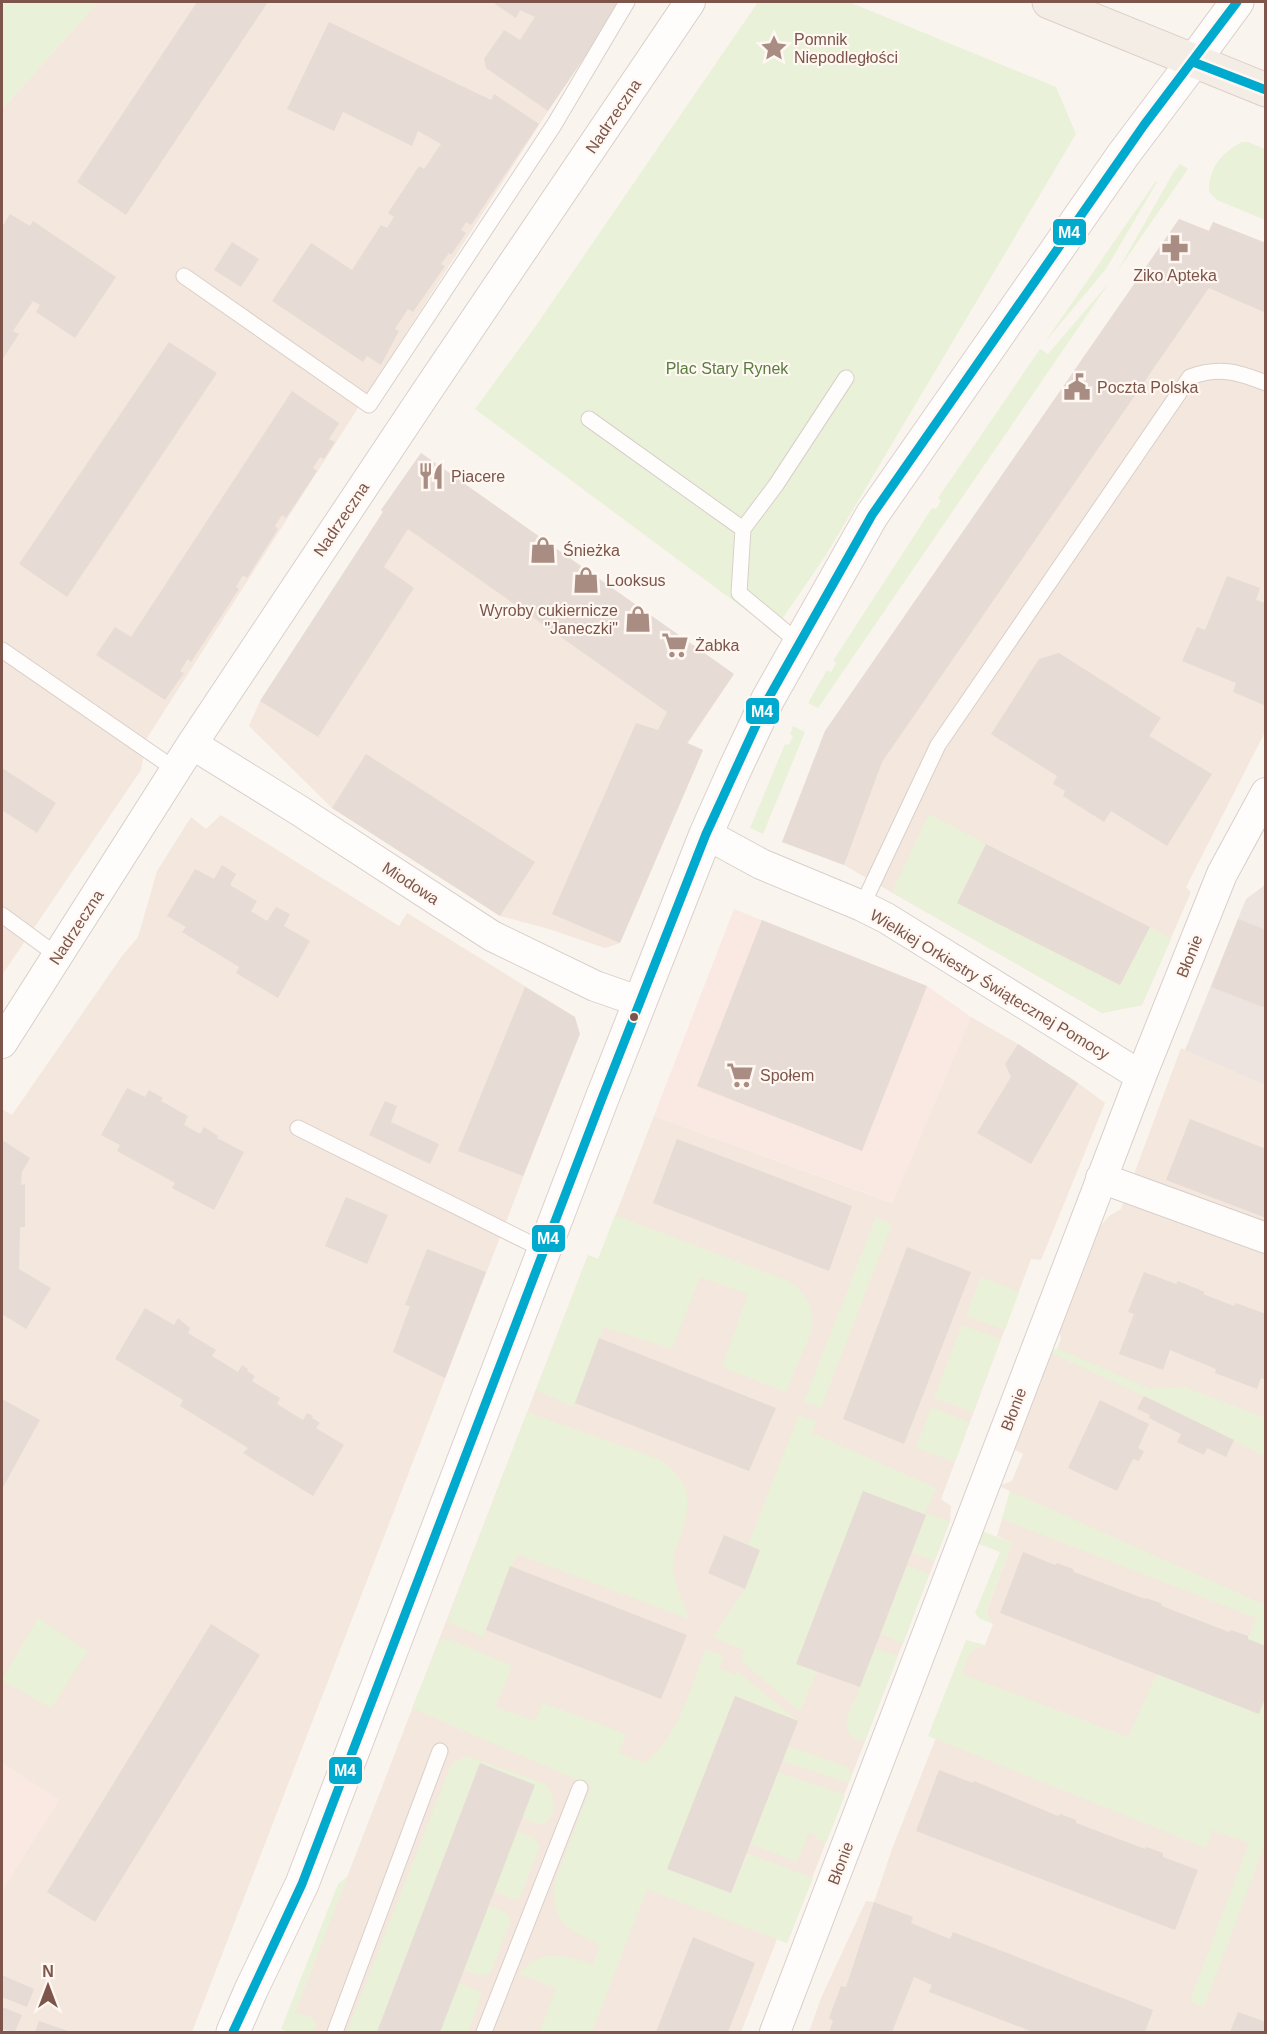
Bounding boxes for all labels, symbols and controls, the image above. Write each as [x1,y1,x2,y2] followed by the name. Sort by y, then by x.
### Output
[794,31,898,66] place label: Pomnik Niepodległości
[759,33,789,63] place icon: Pomnik Niepodległości
[582,76,644,156] street label: Nadrzeczna
[1052,218,1087,246] line badge: M4
[1058,224,1080,241] text: M4
[1160,233,1190,263] pharmacy icon: Ziko Apteka
[1133,267,1217,284] place label: Ziko Apteka
[666,360,789,377] park label: Plac Stary Rynek
[1062,372,1092,402] public building icon: Poczta Polska
[1097,379,1198,396] place label: Poczta Polska
[416,461,446,491] restaurant icon: Piacere
[451,468,505,485] place label: Piacere
[310,479,372,559] street label: Nadrzeczna
[528,535,558,565] shop icon: Śnieżka
[563,541,620,559] place label: Śnieżka
[571,565,601,595] shop icon: Looksus
[606,572,666,589] place label: Looksus
[479,602,618,637] place label: Wyroby cukiernicze "Janeczki"
[623,604,653,634] shop icon: Wyroby cukiernicze "Janeczki"
[660,630,690,660] supermarket icon: Żabka
[695,636,740,654] place label: Żabka
[745,697,780,725] line badge: M4
[751,703,773,720] text: M4
[379,859,442,908] street label: Miodowa
[46,887,107,968] street label: Nadrzeczna
[867,905,1113,1063] street label: Wielkiej Orkiestry Świątecznej Pomocy
[1173,932,1206,980] street label: Błonie
[628,1011,640,1023] unlabelled marker
[725,1060,755,1090] supermarket icon: Społem
[760,1067,814,1084] place label: Społem
[531,1224,566,1253] line badge: M4
[537,1230,559,1247] text: M4
[998,1385,1029,1433] street label: Błonie
[328,1756,363,1785] line badge: M4
[334,1762,356,1779] text: M4
[825,1839,856,1887] street label: Błonie
[18,1956,78,2016] north arrow
[42,1963,54,1980] text: N

